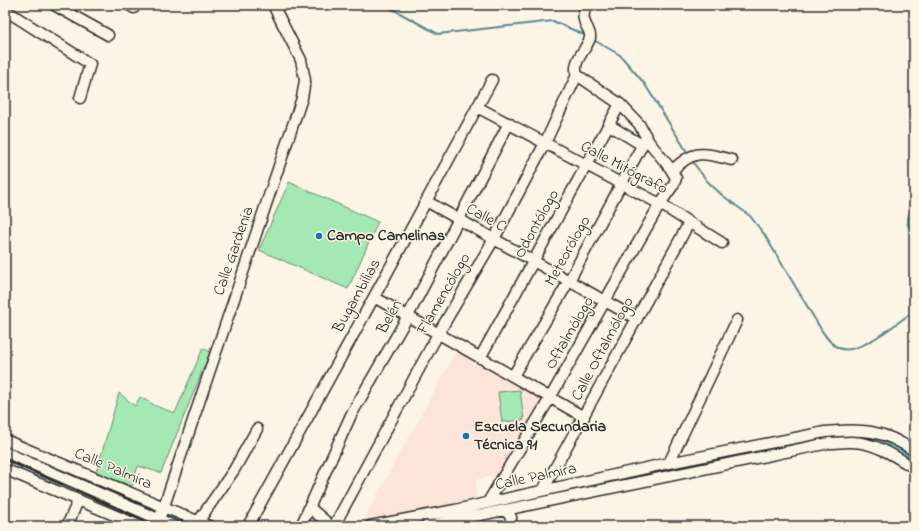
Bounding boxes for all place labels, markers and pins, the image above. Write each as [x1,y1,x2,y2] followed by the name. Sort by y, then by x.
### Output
[327,224,445,248] place label: Campo Camelinas
[314,231,324,241] marker: Campo Camelinas
[474,415,607,457] place label: Escuela Secundaria Técnica 91
[461,431,471,441] marker: Escuela Secundaria Técnica 91

